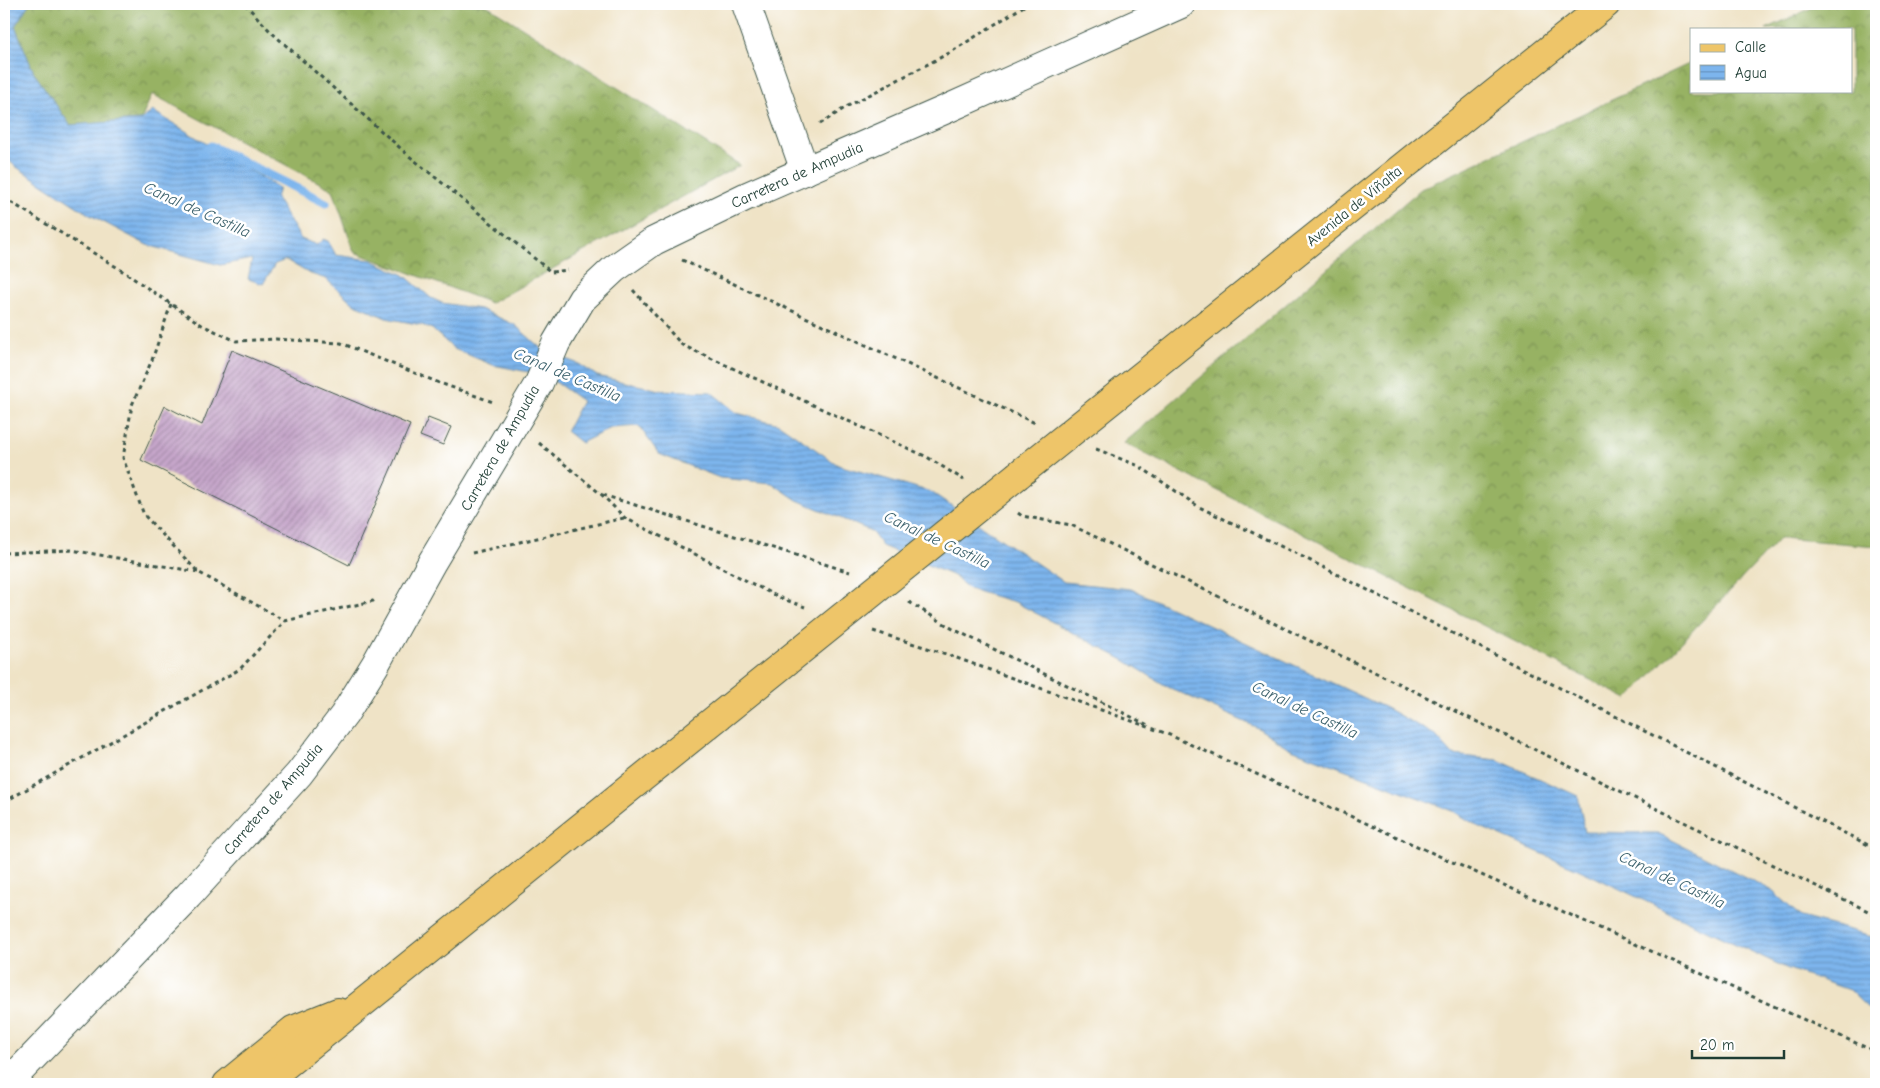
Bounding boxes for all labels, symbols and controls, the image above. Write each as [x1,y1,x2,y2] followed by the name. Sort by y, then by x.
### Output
[1690,28,1852,92] legend
[1735,38,1767,56] text: Calle
[1735,64,1767,82] text: Agua
[728,138,866,212] street label: Carretera de Ampudia
[1303,162,1405,250] street label: Avenida de Viñalta
[141,179,253,241] water label: Canal de Castilla
[511,344,623,406] water label: Canal de Castilla
[457,382,543,514] street label: Carretera de Ampudia
[881,508,993,572] water label: Canal de Castilla
[1249,678,1361,742] water label: Canal de Castilla
[220,739,326,859] street label: Carretera de Ampudia
[1616,848,1728,912] water label: Canal de Castilla
[1692,1028,1785,1060] scale bar
[1700,1036,1734,1054] text: 20 m

